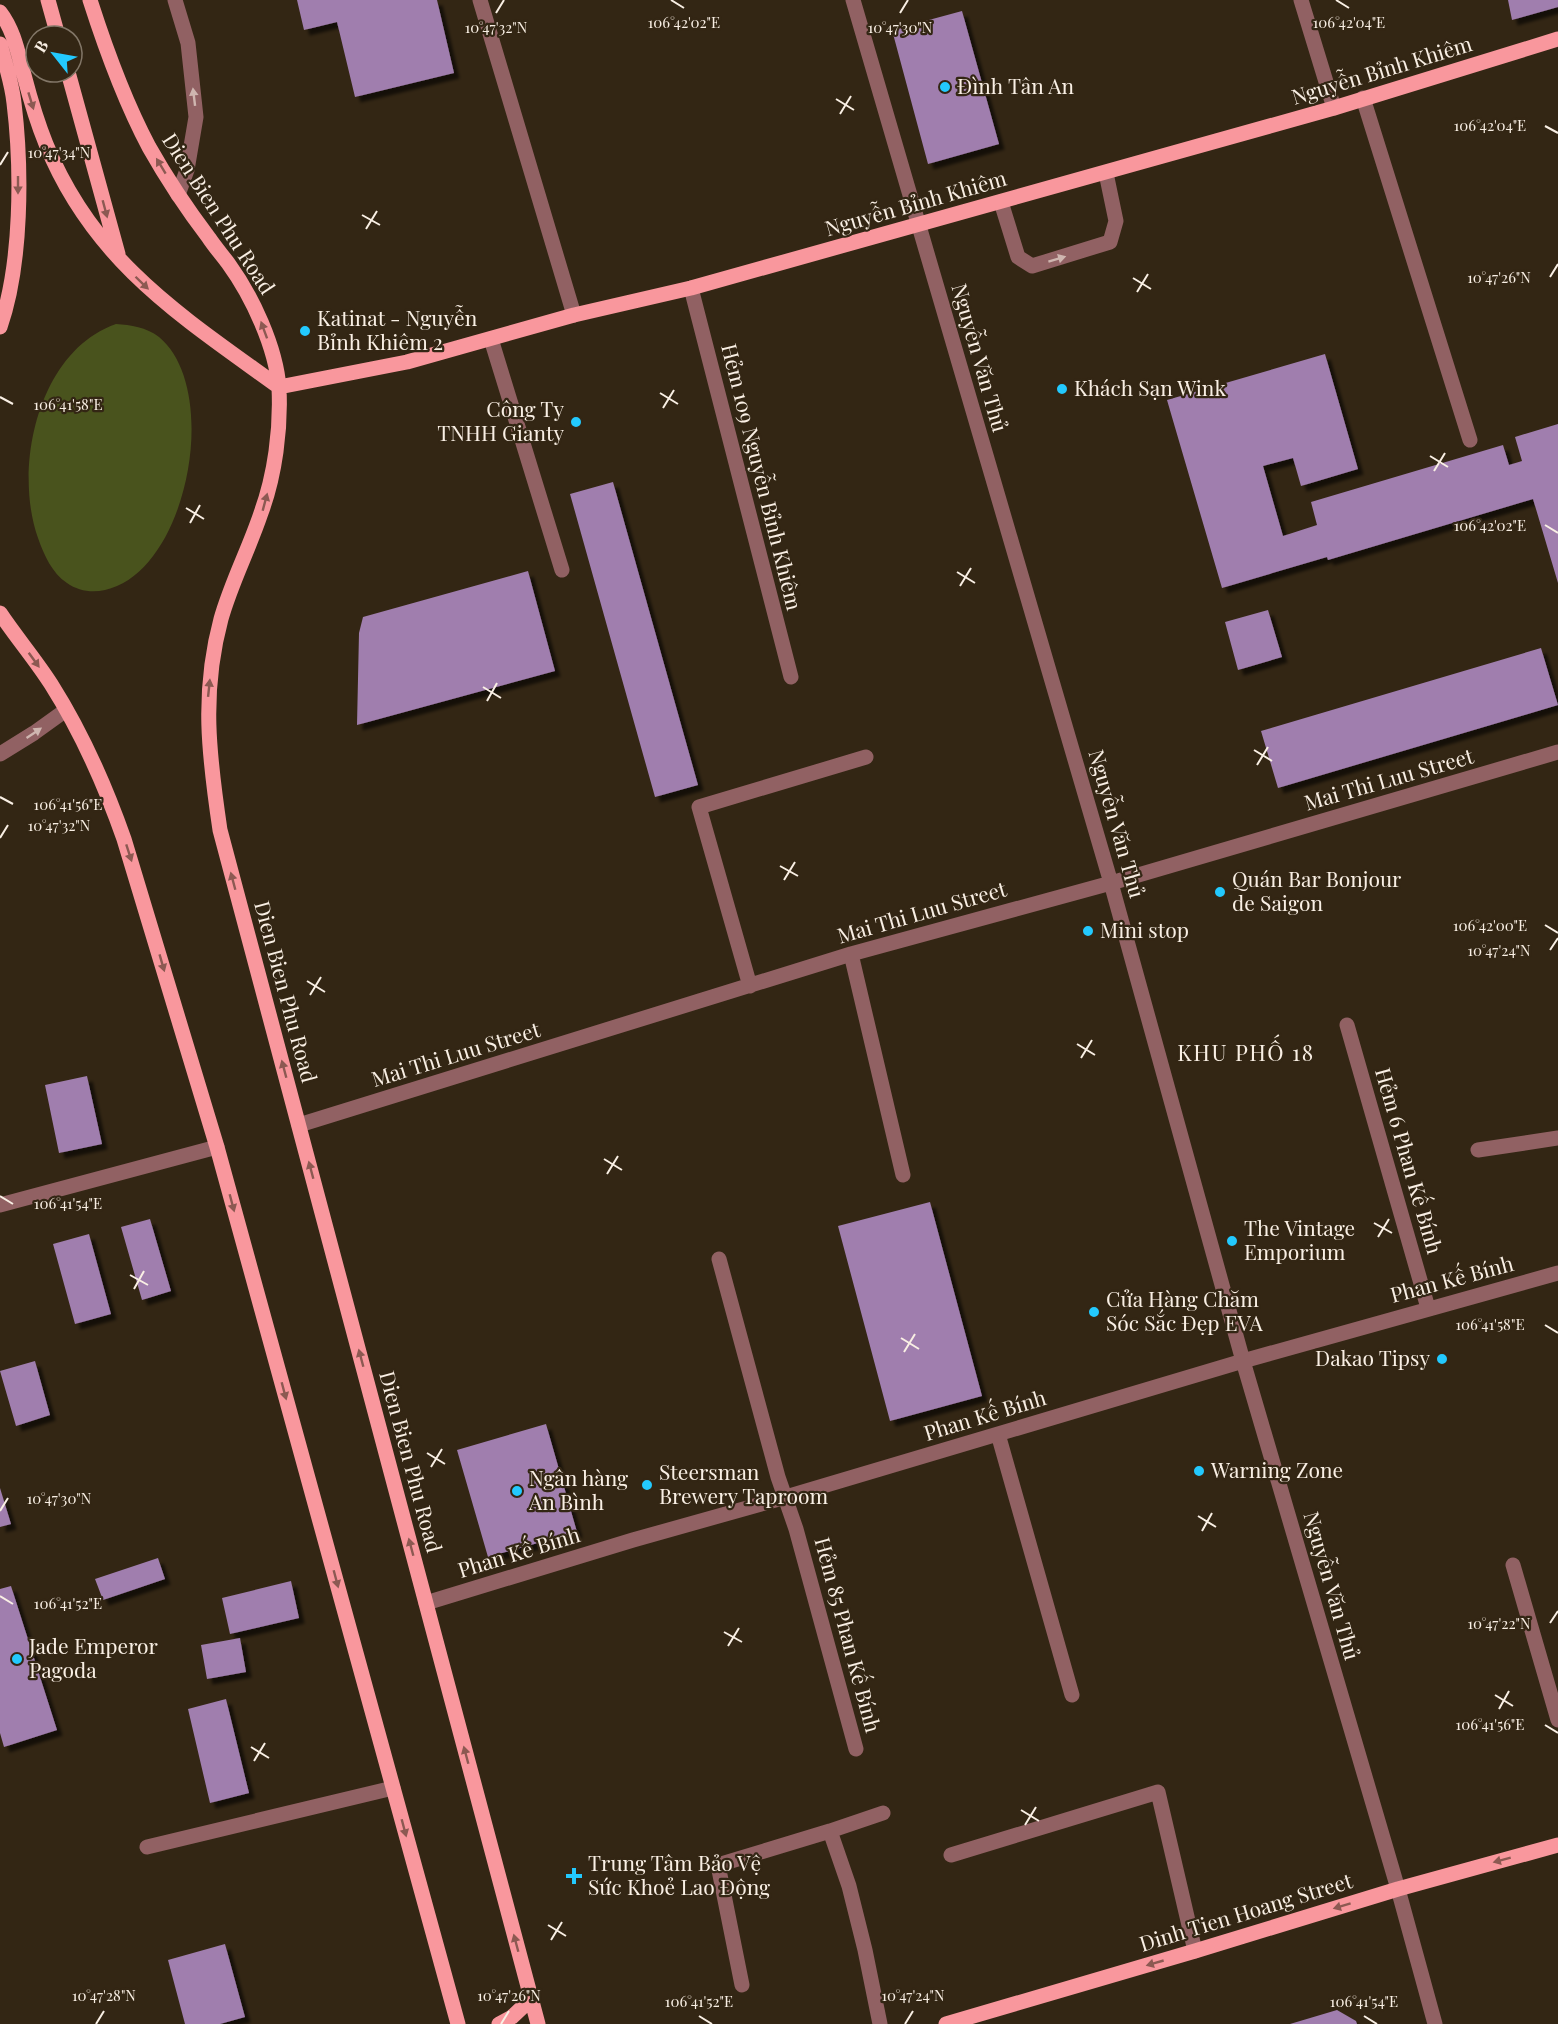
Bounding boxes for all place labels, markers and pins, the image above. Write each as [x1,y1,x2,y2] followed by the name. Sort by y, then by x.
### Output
[957,71,1074,99] place label: Đình Tân An
[938,80,952,94] marker: Đình Tân An
[317,303,478,355] place label: Katinat - Nguyễn Bỉnh Khiêm 2
[298,324,312,338] marker: Katinat - Nguyễn Bỉnh Khiêm 2
[1074,373,1226,401] place label: Khách Sạn Wink
[1055,382,1069,396] marker: Khách Sạn Wink
[437,394,564,446] place label: Công Ty TNHH Gianty
[569,415,583,429] marker: Công Ty TNHH Gianty
[1232,864,1402,916] place label: Quán Bar Bonjour de Saigon
[1213,885,1227,899] marker: Quán Bar Bonjour de Saigon
[1100,915,1189,943] place label: Mini stop
[1081,924,1095,938] marker: Mini stop
[1244,1213,1355,1265] place label: The Vintage Emporium
[1225,1234,1239,1248] marker: The Vintage Emporium
[1106,1284,1263,1336] place label: Cửa Hàng Chăm Sóc Sắc Đẹp EVA
[1087,1305,1101,1319] marker: Cửa Hàng Chăm Sóc Sắc Đẹp EVA
[1315,1343,1430,1371] place label: Dakao Tipsy
[1435,1352,1449,1366] marker: Dakao Tipsy
[1210,1455,1343,1483] place label: Warning Zone
[659,1457,829,1509] place label: Steersman Brewery Taproom
[528,1463,628,1515] place label: Ngân hàng An Bình
[1192,1464,1206,1478] marker: Warning Zone
[640,1478,654,1492] marker: Steersman Brewery Taproom
[510,1484,524,1498] marker: Ngân hàng An Bình
[28,1631,159,1683] place label: Jade Emperor Pagoda
[10,1652,24,1666] marker: Jade Emperor Pagoda
[588,1848,770,1900] place label: Trung Tâm Bảo Vệ Sức Khoẻ Lao Động
[565,1867,583,1885] marker: Trung Tâm Bảo Vệ Sức Khoẻ Lao Động

